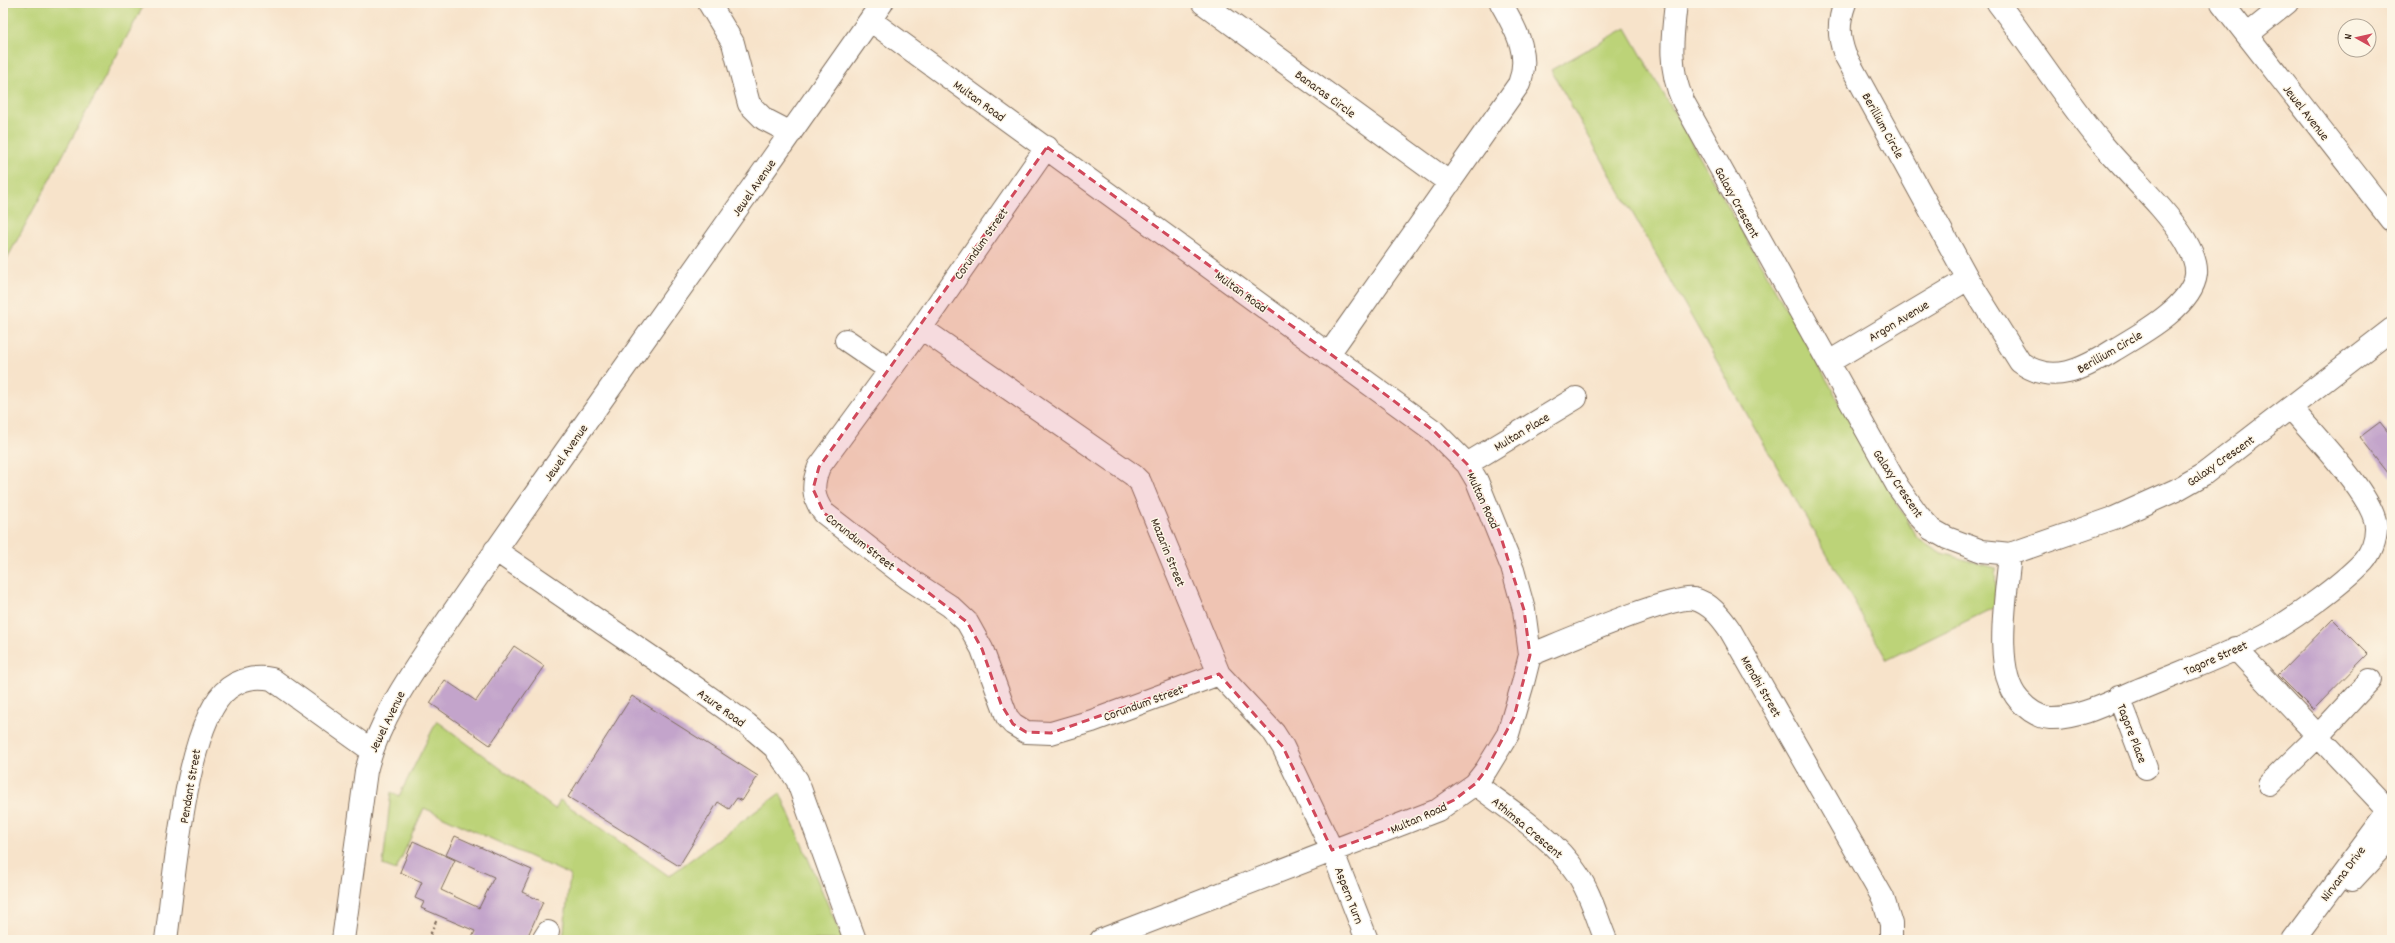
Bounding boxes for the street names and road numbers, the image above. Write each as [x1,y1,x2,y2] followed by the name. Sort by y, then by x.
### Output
[1290,66,1359,124] street label: Banaras Circle
[948,77,1009,127] street label: Multan Road
[2277,82,2333,146] street label: Jewel Avenue
[1856,90,1908,163] street label: Berillium Circle
[728,156,782,221] street label: Jewel Avenue
[1708,164,1763,243] street label: Galaxy Crescent
[950,204,1014,284] street label: Corundum Street
[1210,268,1271,318] street label: Multan Road
[1865,296,1934,348] street label: Argon Avenue
[2074,327,2147,380] street label: Berillium Circle
[1491,409,1554,457] street label: Multan Place
[540,421,594,486] street label: Jewel Avenue
[2184,431,2259,493] street label: Galaxy Crescent
[1867,446,1927,523] street label: Galaxy Crescent
[1460,470,1503,532] street label: Multan Road
[821,510,898,576] street label: Corundum Street
[1144,516,1189,590] street label: Mazarin Street
[2181,637,2251,682] street label: Tagore Street
[1735,653,1785,722] street label: Mendhi Street
[1101,681,1187,728] street label: Corundum Street
[693,685,749,733] street label: Azure Road
[365,688,411,756] street label: Jewel Avenue
[2111,701,2151,767] street label: Tagore Place
[176,748,207,825] street label: Pendant Street
[1487,793,1566,865] street label: Athimsa Crescent
[1388,798,1451,840] street label: Multan Road
[2317,843,2371,906] street label: Nirvana Drive
[1328,865,1367,927] street label: Aspern Turn

